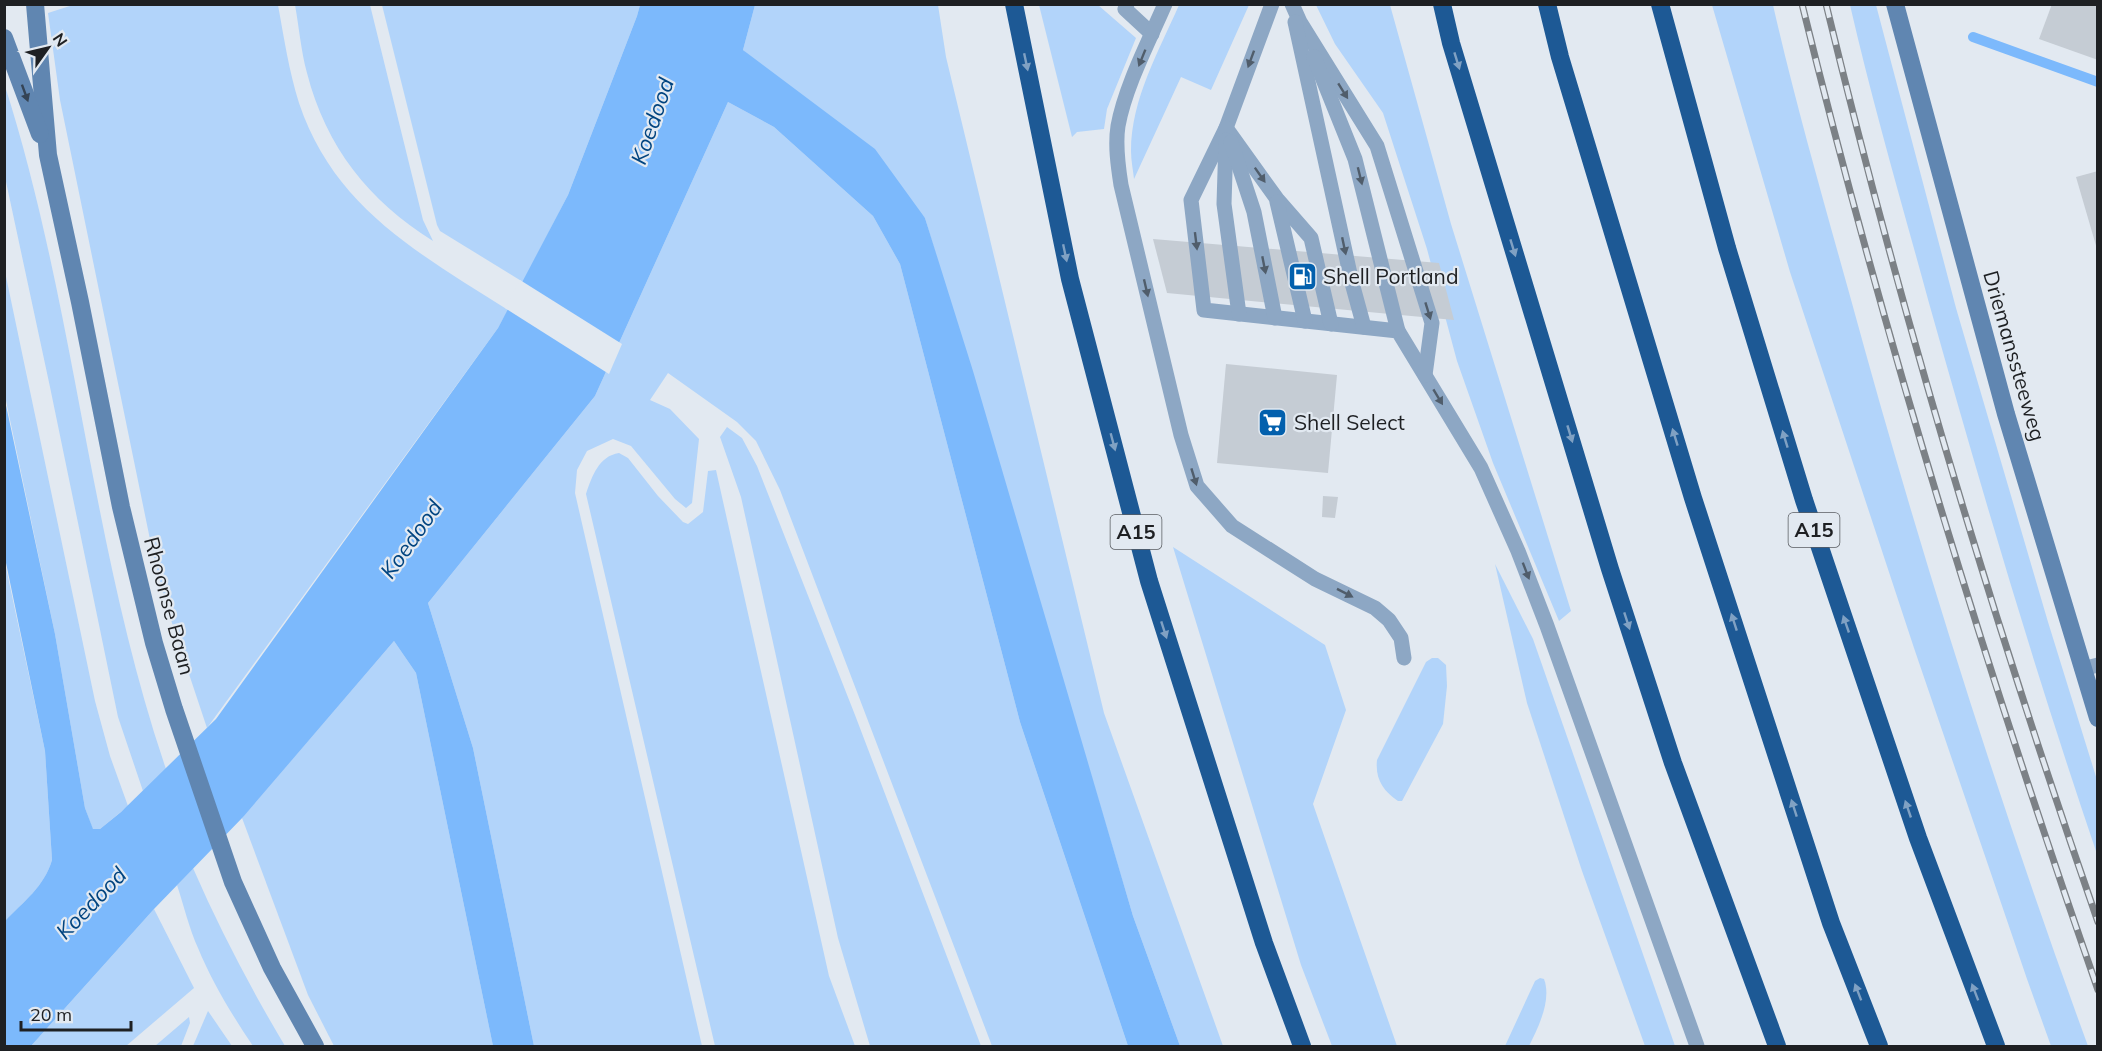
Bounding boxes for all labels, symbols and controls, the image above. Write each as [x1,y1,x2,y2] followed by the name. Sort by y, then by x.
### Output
[18,18,78,78] north arrow
[49,29,72,50] text: N
[1137,50,1147,68] one-way arrow
[1246,50,1256,68] one-way arrow
[1453,52,1462,70] one-way arrow
[1022,53,1031,72] one-way arrow
[624,73,680,168] water label: Koedood
[1338,83,1349,99] one-way arrow
[20,84,30,102] one-way arrow
[1254,167,1266,183] one-way arrow
[1355,167,1365,185] one-way arrow
[1191,232,1200,251] one-way arrow
[1339,237,1349,256] one-way arrow
[1509,239,1518,257] one-way arrow
[1061,244,1070,263] one-way arrow
[1260,255,1269,274] one-way arrow
[1286,261,1318,293] fuel station icon: Shell Portland
[1323,263,1459,289] place label: Shell Portland
[1978,268,2052,444] street label: Driemanssteeweg
[1141,278,1151,297] one-way arrow
[1424,302,1433,320] one-way arrow
[1433,389,1444,405] one-way arrow
[1257,407,1289,439] supermarket icon: Shell Select
[1294,409,1405,435] place label: Shell Select
[1566,425,1575,443] one-way arrow
[1670,428,1679,446] one-way arrow
[1780,430,1789,448] one-way arrow
[1108,433,1118,451] one-way arrow
[1190,468,1199,486] one-way arrow
[374,494,449,584] water label: Koedood
[1788,513,1840,547] road number: A15
[1110,515,1162,549] road number: A15
[139,534,201,678] street label: Rhoonse Baan
[1522,562,1531,580] one-way arrow
[1337,588,1354,598] one-way arrow
[1623,612,1632,630] one-way arrow
[1728,613,1738,631] one-way arrow
[1840,615,1850,633] one-way arrow
[1160,621,1170,639] one-way arrow
[1788,799,1798,817] one-way arrow
[1902,800,1912,818] one-way arrow
[50,860,133,945] water label: Koedood
[1853,983,1862,1001] one-way arrow
[1970,983,1979,1001] one-way arrow
[21,994,130,1032] scale bar
[30,1003,72,1026] text: 20 m

